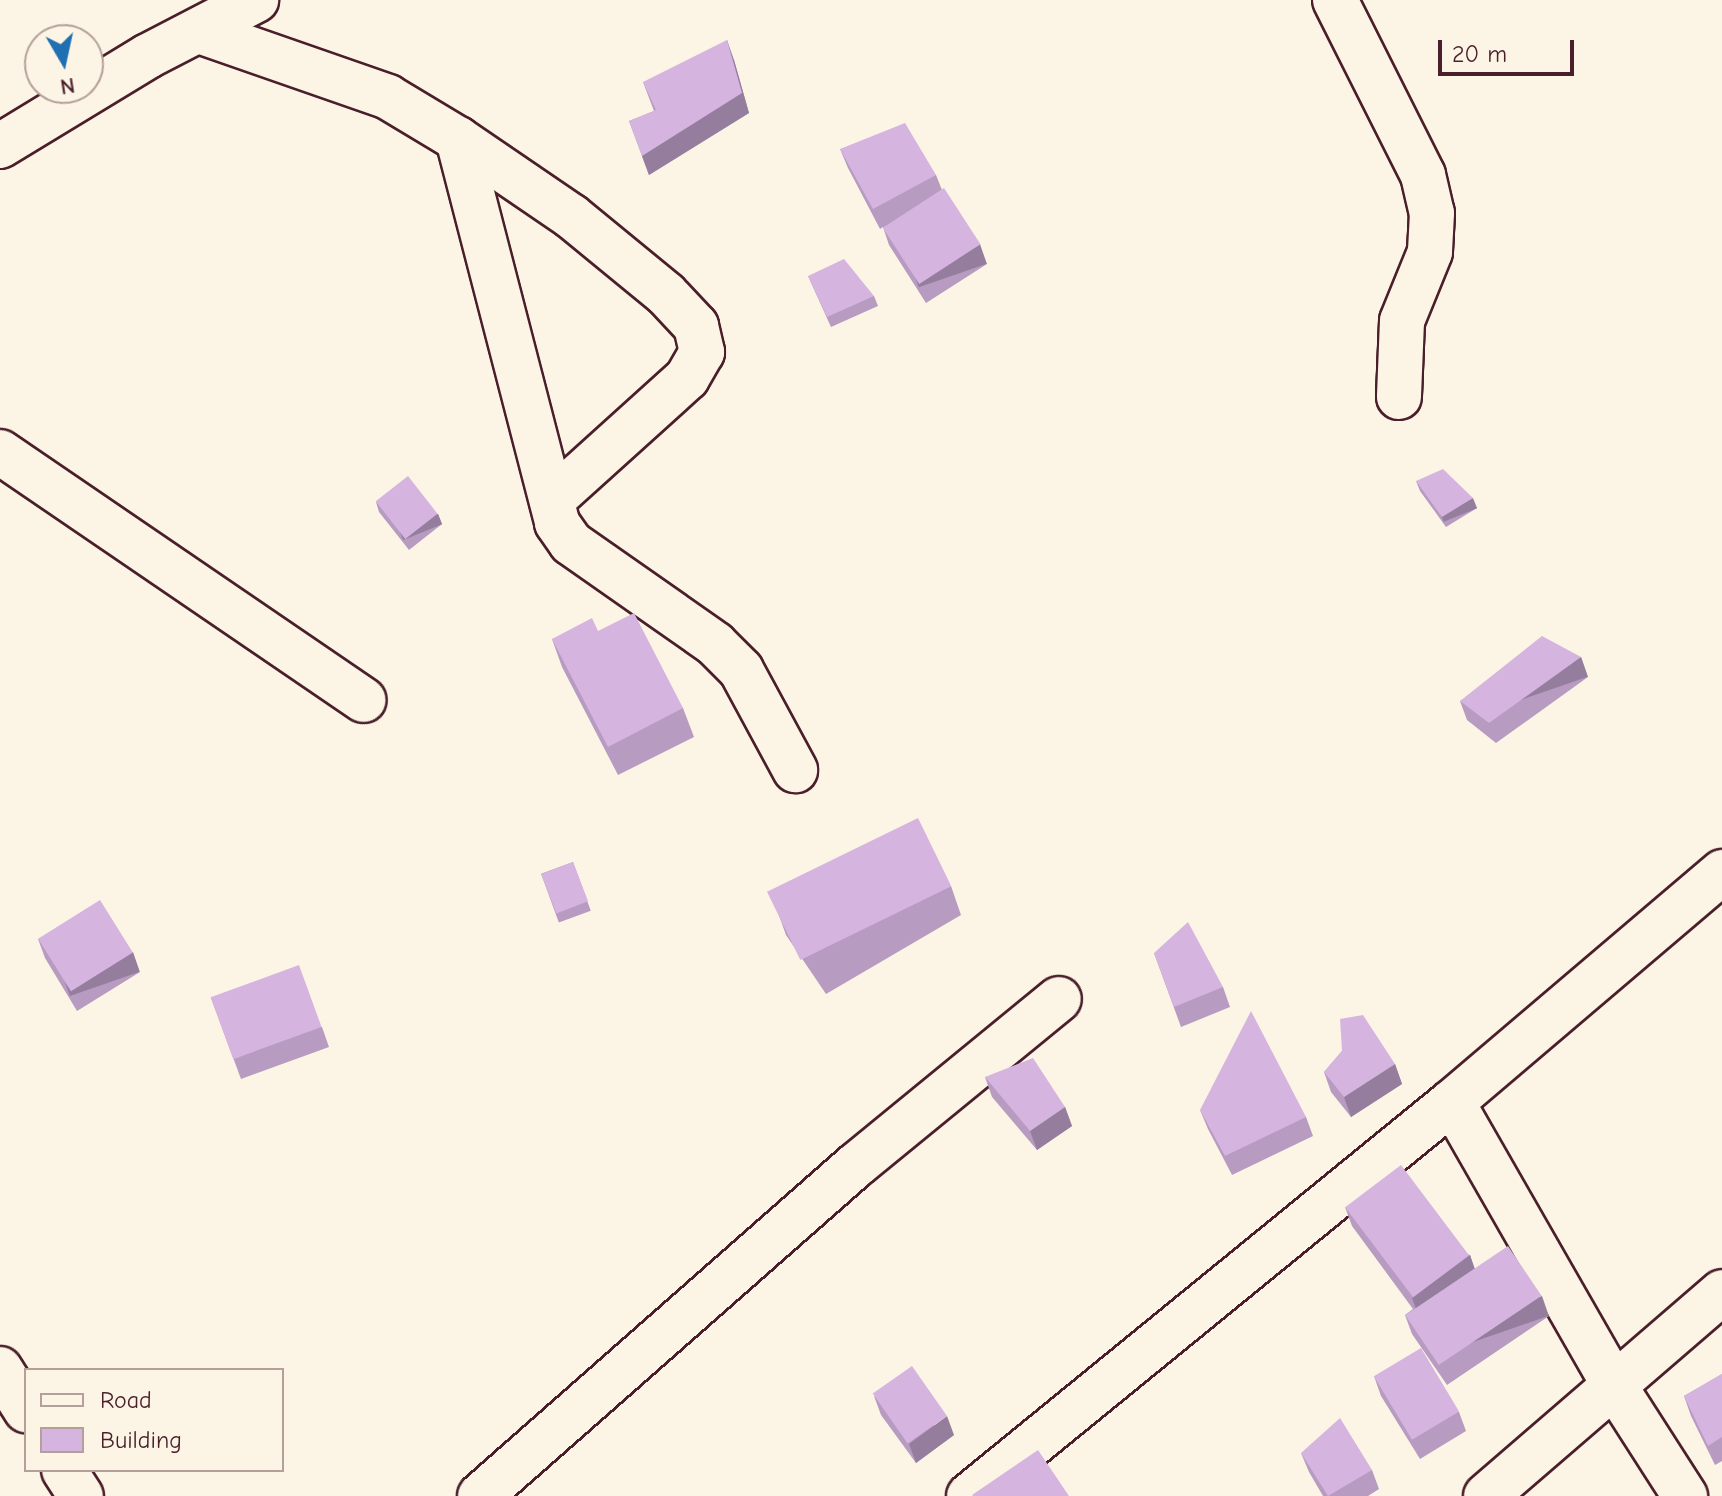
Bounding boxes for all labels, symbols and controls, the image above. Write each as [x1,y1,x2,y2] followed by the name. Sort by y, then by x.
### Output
[24,24,104,104] north arrow
[1442,24,1578,74] scale bar
[1452,40,1507,68] text: 20 m
[58,72,77,100] text: N
[24,1368,284,1472] legend
[100,1386,152,1414] text: Road
[100,1426,182,1454] text: Building

